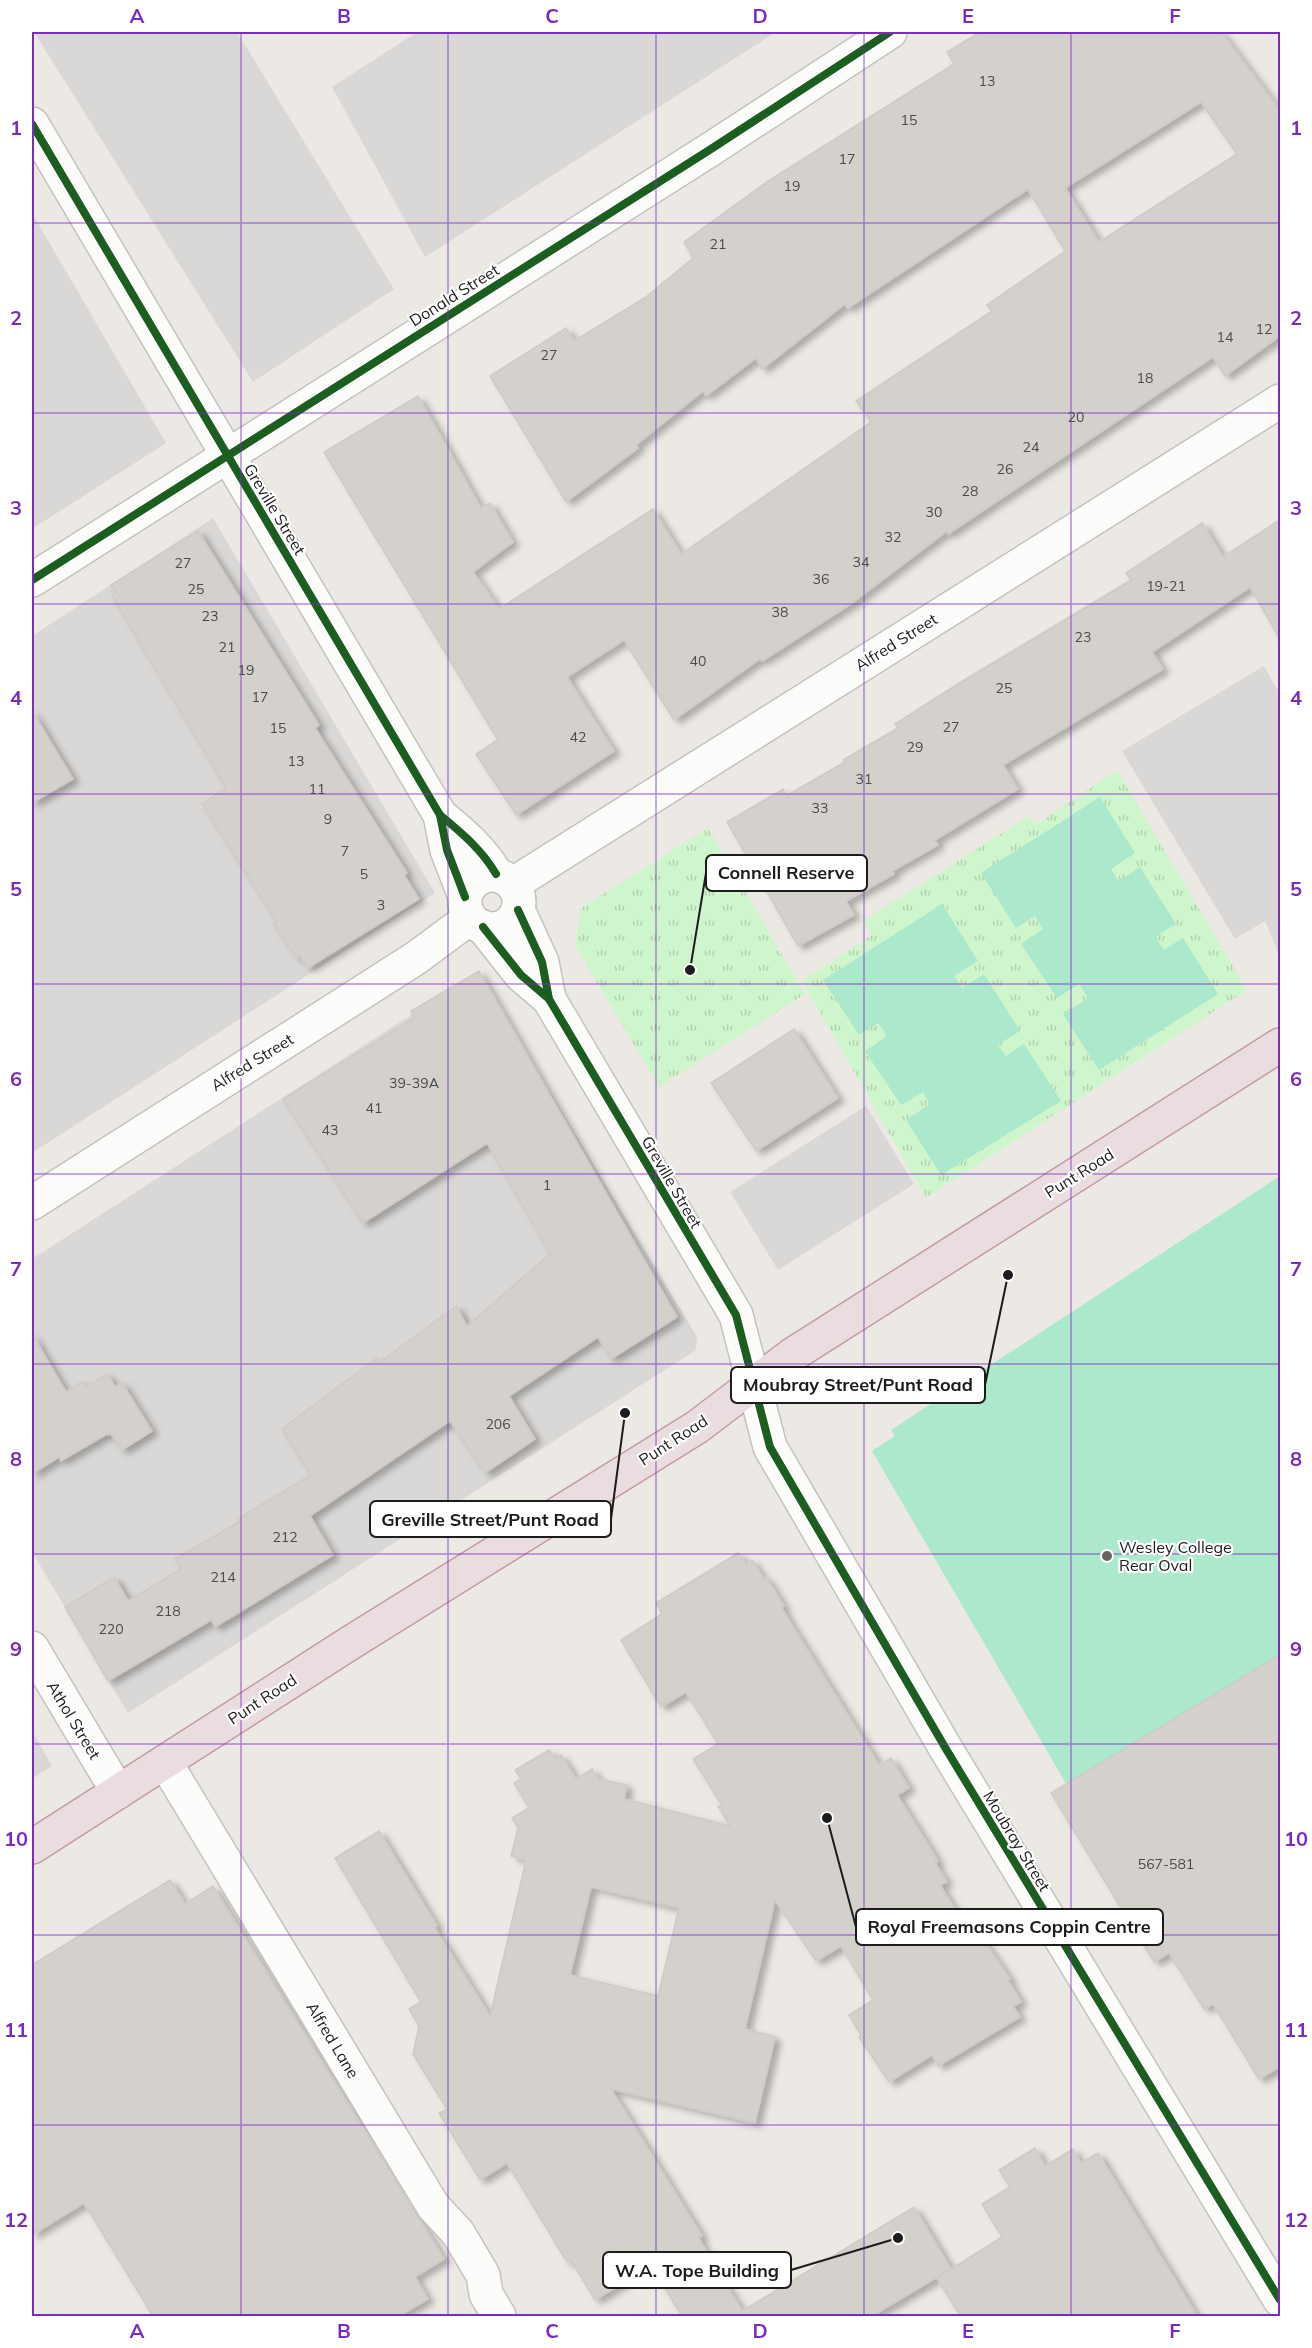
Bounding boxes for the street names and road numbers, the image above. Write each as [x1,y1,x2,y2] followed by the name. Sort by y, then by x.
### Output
[405,259,503,330] street label: Donald Street
[240,460,310,559] street label: Greville Street
[851,609,941,675] street label: Alfred Street
[207,1029,297,1095] street label: Alfred Street
[638,1132,707,1232] street label: Greville Street
[1041,1144,1117,1202] street label: Punt Road
[635,1410,711,1470] street label: Punt Road
[224,1669,300,1729] street label: Punt Road
[43,1677,105,1763] street label: Athol Street
[979,1787,1055,1895] street label: Moubray Street
[302,1998,364,2082] street label: Alfred Lane

